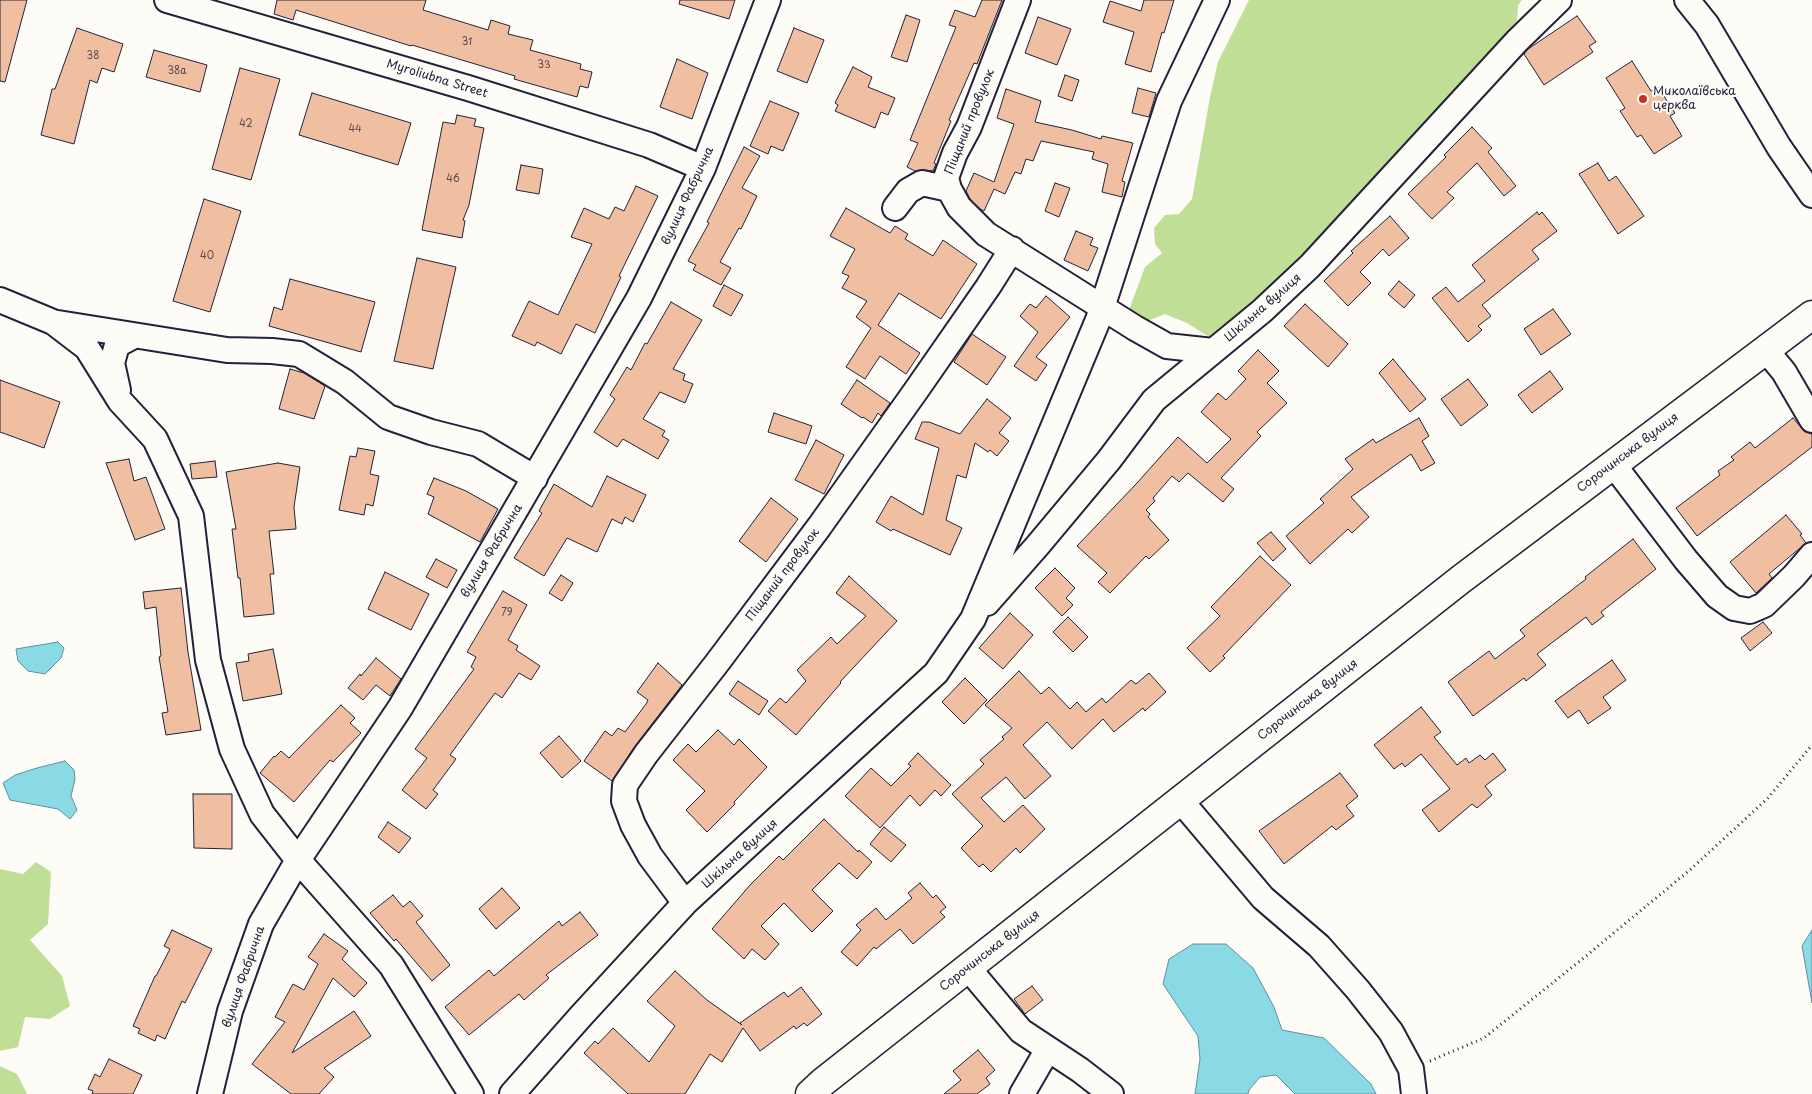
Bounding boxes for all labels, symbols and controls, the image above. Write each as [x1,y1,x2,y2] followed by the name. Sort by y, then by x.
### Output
[462,36,472,48] house number: 31
[87,50,99,62] house number: 38
[385,57,489,101] street label: Myroliubna Street
[537,59,551,71] house number: 33
[167,65,187,77] house number: 38а
[942,67,998,177] street label: Піщаний провулок
[1653,85,1736,113] place label: Миколаївська церква
[1637,93,1649,105] marker: Миколаївська церква
[239,118,253,130] house number: 42
[348,123,362,135] house number: 44
[659,145,717,247] street label: вулиця Фабрична
[446,173,460,185] house number: 46
[200,250,214,262] house number: 40
[1222,271,1304,345] street label: Шкільна вулиця
[1575,410,1681,496] street label: Сорочинська вулиця
[458,502,526,600] street label: вулиця Фабрична
[743,526,823,624] street label: Піщаний провулок
[501,607,513,619] house number: 79
[1255,656,1361,744] street label: Сорочинська вулиця
[699,816,781,892] street label: Шкільна вулиця
[937,907,1043,995] street label: Сорочинська вулиця
[220,924,268,1030] street label: вулиця Фабрична

